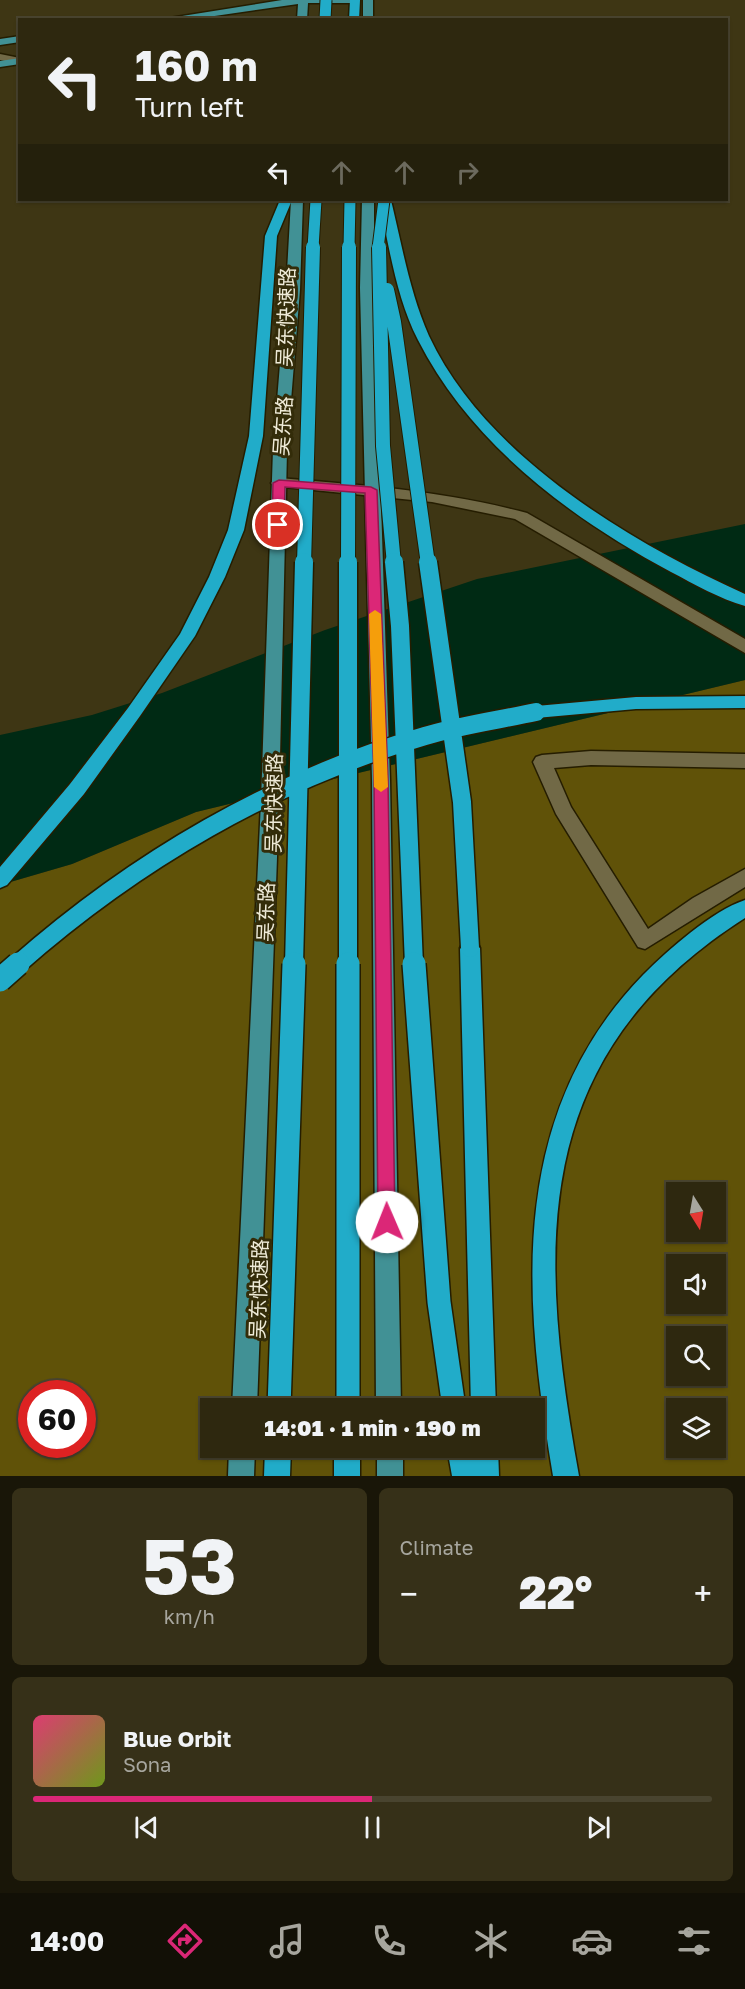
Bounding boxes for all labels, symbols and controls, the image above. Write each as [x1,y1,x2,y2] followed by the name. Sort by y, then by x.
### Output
[135,40,258,90] text: 160 m
[36,42,114,120] icon: left
[135,91,244,123] text: Turn left
[262,156,295,189] icon: left
[325,156,358,189] icon: ahead
[388,156,421,189] icon: ahead
[451,156,484,189] icon: right
[271,267,299,367] street label: 吴东快速路
[268,395,296,457] street label: 吴东路
[252,499,303,550] pin
[261,508,294,541] icon: arrive
[260,753,286,853] street label: 吴东快速路
[252,882,278,942] street label: 吴东路
[666,1182,726,1242] north arrow
[666,1182,726,1458] map controls
[355,1190,419,1254] position arrow
[244,1239,272,1339] street label: 吴东快速路
[666,1254,726,1314] button: sound
[666,1326,726,1386] button: search
[18,1380,96,1458] speed limit sign: 60
[666,1398,726,1458] button: layers
[264,1414,481,1441] text: 14:01 · 1 min · 190 m
[142,1518,237,1611] text: 53
[400,1535,473,1559] text: Climate
[519,1565,592,1619] text: 22°
[400,1574,418,1613] text: −
[694,1574,712,1613] text: +
[164,1604,215,1628] text: km/h
[123,1725,231,1752] text: Blue Orbit
[123,1752,171,1776] text: Sona
[130,1811,163,1844] icon: previous
[356,1811,389,1844] icon: pause
[582,1811,615,1844] icon: next
[164,1920,206,1962] icon: directions
[266,1920,308,1962] icon: music
[368,1920,410,1962] icon: phone
[470,1920,512,1962] icon: climate
[571,1920,613,1962] icon: car
[673,1920,715,1962] icon: filters
[30,1925,104,1957] text: 14:00

